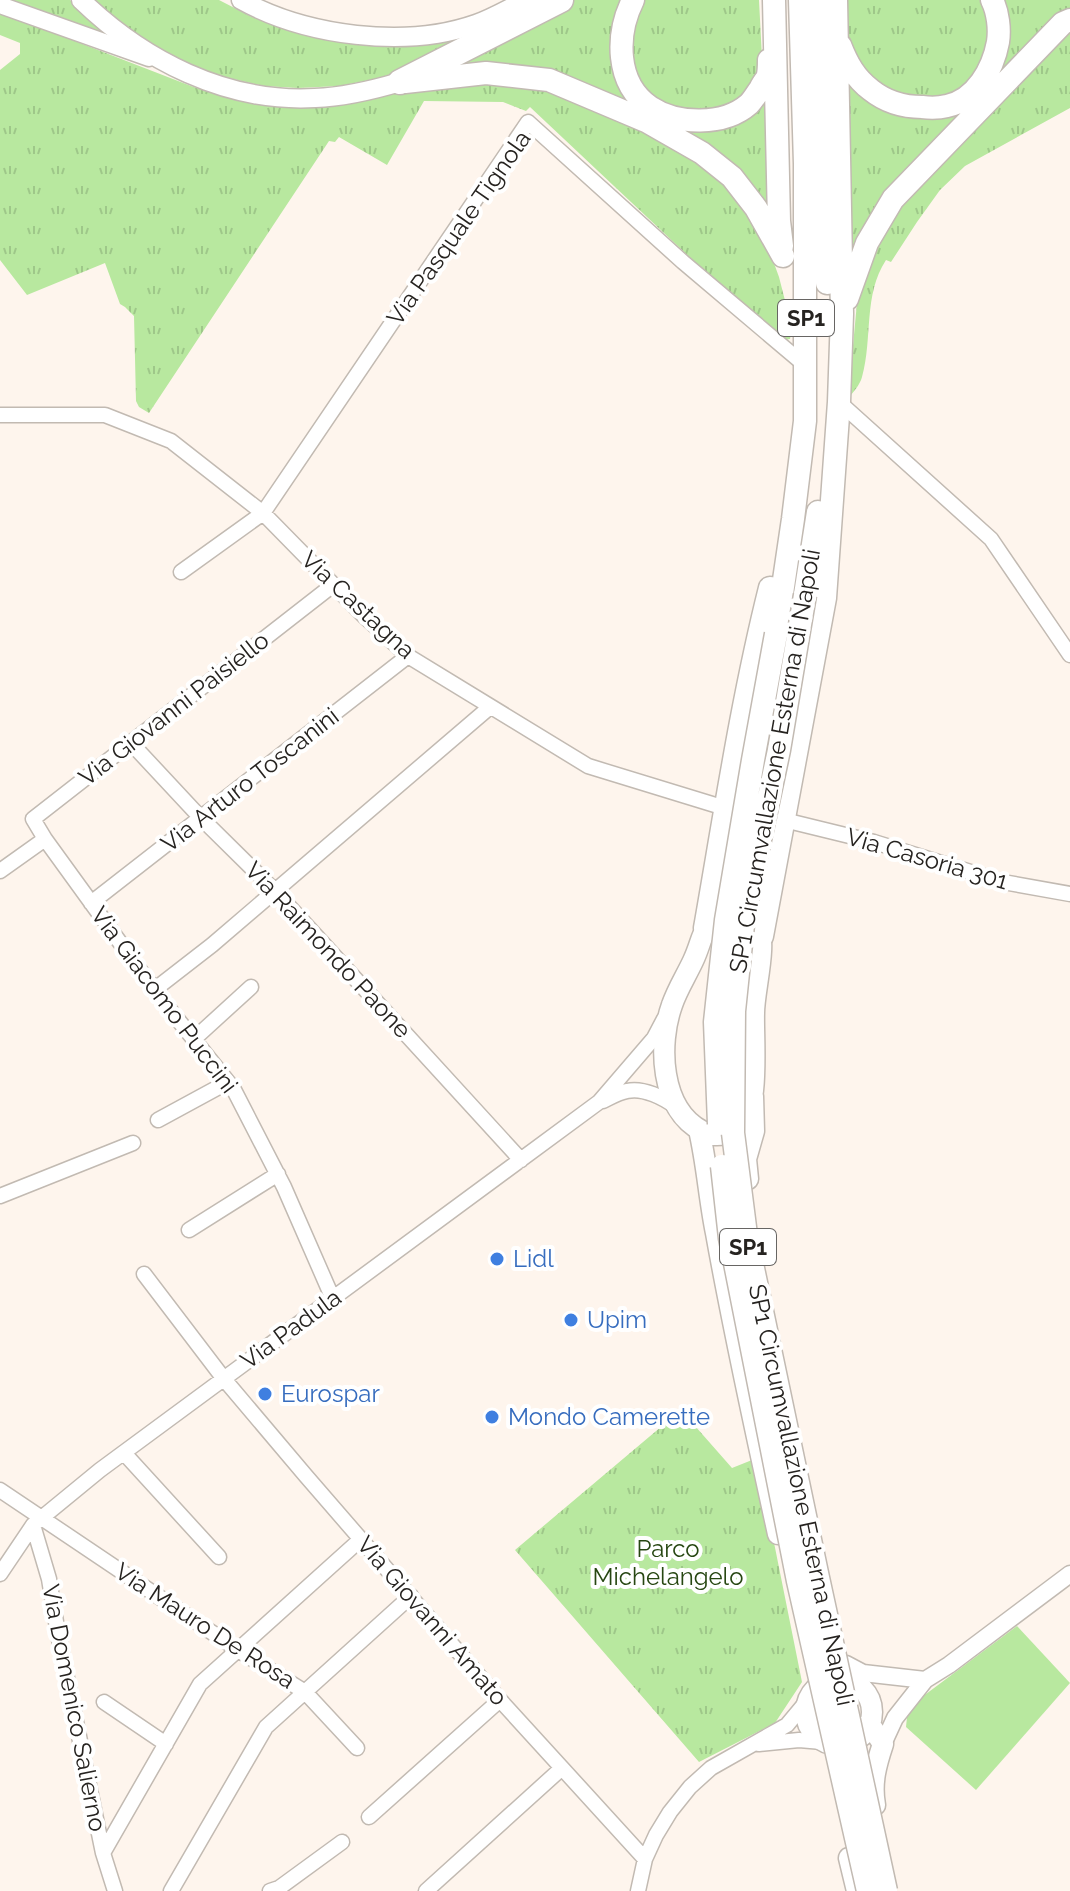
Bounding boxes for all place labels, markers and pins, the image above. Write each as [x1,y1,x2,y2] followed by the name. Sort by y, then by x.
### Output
[513,1244,554,1273] place label: Lidl
[488,1250,506,1268] marker: Lidl
[587,1305,647,1334] place label: Upim
[562,1311,580,1329] marker: Upim
[281,1379,380,1408] place label: Eurospar
[256,1385,274,1403] marker: Eurospar
[508,1402,710,1431] place label: Mondo Camerette
[483,1408,501,1426] marker: Mondo Camerette

